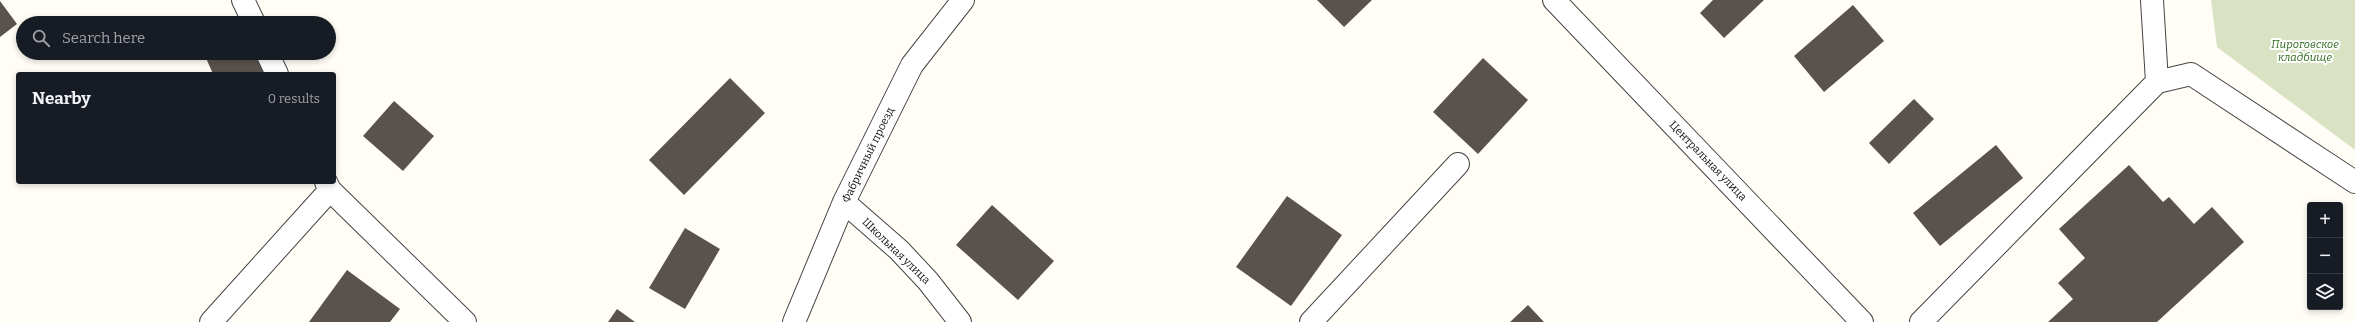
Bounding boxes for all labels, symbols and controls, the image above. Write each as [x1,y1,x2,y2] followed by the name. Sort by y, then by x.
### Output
[16,16,336,60] search box
[30,27,52,49] icon: search
[62,29,145,47] text: Search here
[2271,38,2339,64] park label: Пироговское кладбище
[32,88,91,109] text: Nearby
[268,91,320,106] text: 0 results
[839,105,897,205] street label: Фабричный проезд
[1667,118,1749,204] street label: Центральная улица
[2307,202,2343,310] map controls
[2307,202,2343,238] button: +
[859,215,933,287] street label: Школьная улица
[2307,238,2343,274] button: −
[2307,274,2343,310] button: layers

